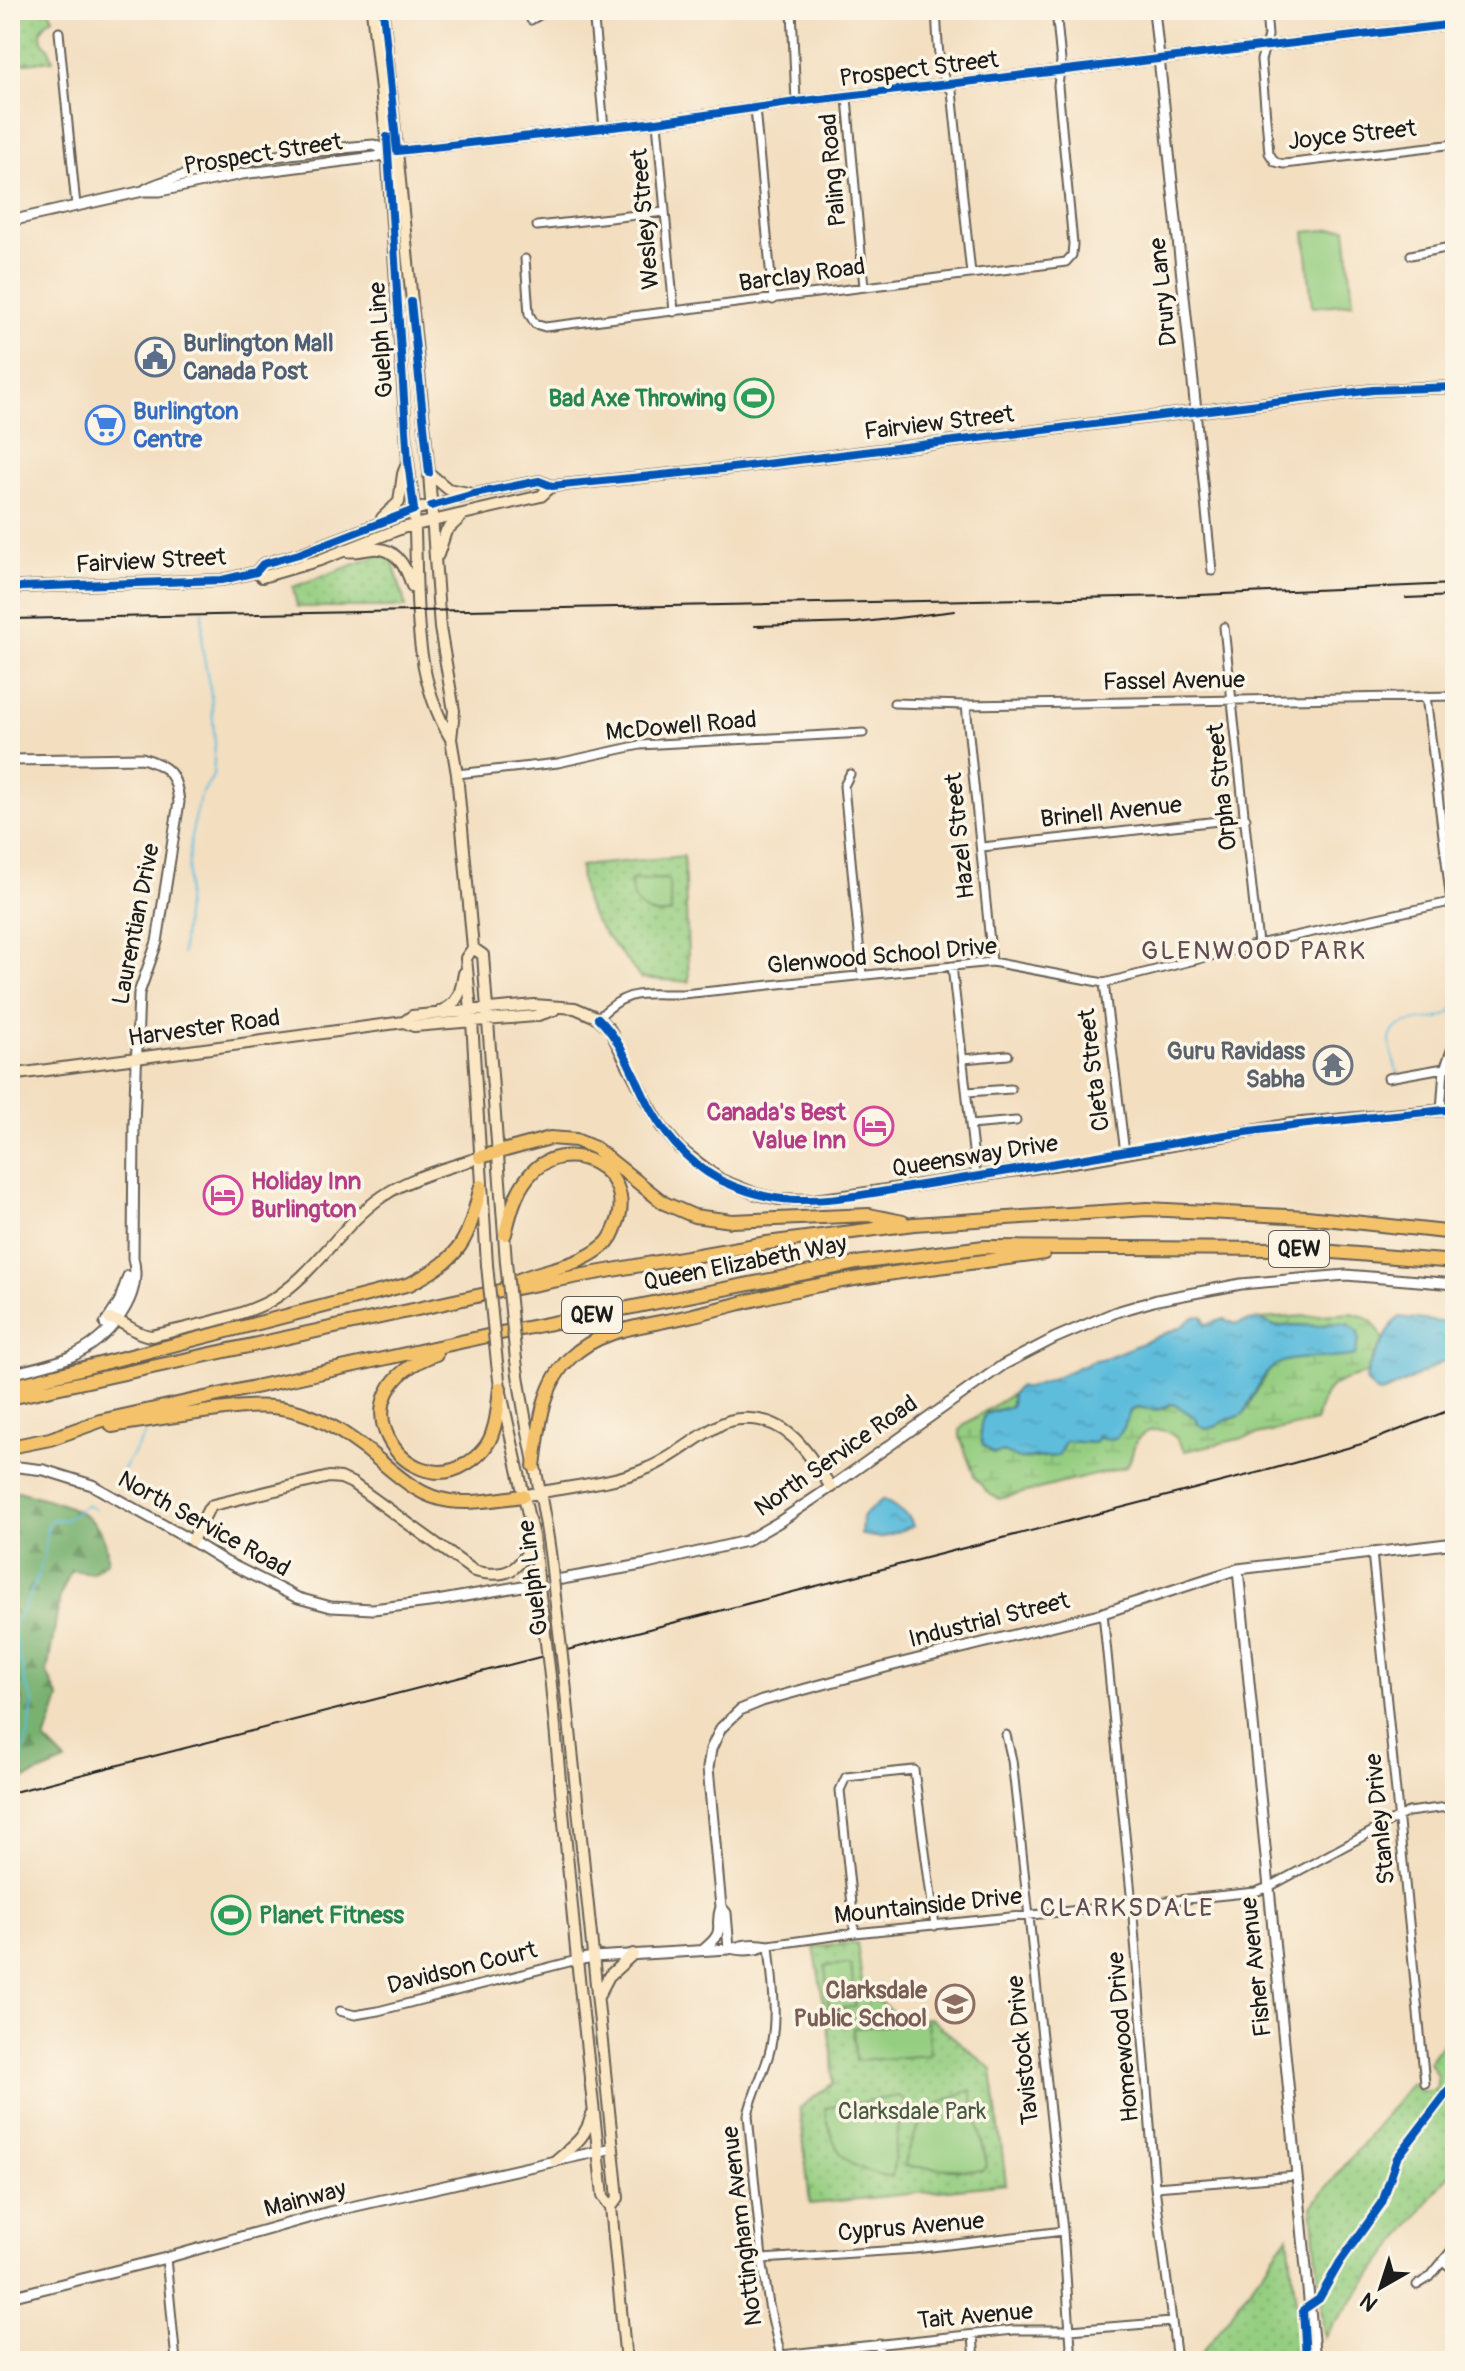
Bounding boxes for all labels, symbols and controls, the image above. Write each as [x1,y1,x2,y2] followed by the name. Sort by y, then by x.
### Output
[838,45,1000,93] street label: Prospect Street
[814,112,852,228] street label: Paling Road
[1286,114,1418,156] street label: Joyce Street
[182,127,345,181] street label: Prospect Street
[624,147,666,291] street label: Wesley Street
[1143,236,1183,348] street label: Drury Lane
[737,252,867,298] street label: Barclay Road
[362,281,400,399] street label: Guelph Line
[183,329,334,386] place label: Burlington Mall Canada Post
[134,336,176,378] public building icon: Burlington Mall Canada Post
[733,377,775,419] sports icon: Bad Axe Throwing
[548,384,726,413] place label: Bad Axe Throwing
[133,397,239,454] place label: Burlington Centre
[863,399,1016,447] street label: Fairview Street
[84,404,126,446] supermarket icon: Burlington Centre
[75,543,227,579] street label: Fairview Street
[1103,665,1245,697] street label: Fassel Avenue
[604,705,758,747] street label: McDowell Road
[1201,722,1243,852] street label: Orpha Street
[939,771,981,901] street label: Hazel Street
[1039,790,1183,834] street label: Brinell Avenue
[106,841,166,1007] street label: Laurentian Drive
[766,931,998,980] street label: Glenwood School Drive
[1141,935,1367,967] district label: GLENWOOD PARK
[126,1003,282,1053] street label: Harvester Road
[1072,1007,1116,1133] street label: Cleta Street
[1167,1037,1305,1094] place label: Guru Ravidass Sabha
[1312,1044,1354,1086] temple icon: Guru Ravidass Sabha
[707,1098,847,1155] place label: Canada's Best Value Inn
[853,1105,895,1147] hotel icon: Canada's Best Value Inn
[890,1129,1060,1183] street label: Queensway Drive
[251,1167,361,1224] place label: Holiday Inn Burlington
[202,1174,244,1216] hotel icon: Holiday Inn Burlington
[641,1229,849,1297] street label: Queen Elizabeth Way
[1269,1231,1329,1267] road number: QEW
[562,1297,622,1333] road number: QEW
[749,1389,923,1523] street label: North Service Road
[113,1465,295,1583] street label: North Service Road
[512,1518,554,1637] street label: Guelph Line
[906,1586,1073,1654] street label: Industrial Street
[1359,1752,1401,1886] street label: Stanley Drive
[833,1882,1024,1930] street label: Mountainside Drive
[1040,1892,1214,1924] district label: CLARKSDALE
[210,1894,252,1936] sports icon: Planet Fitness
[1234,1896,1278,2038] street label: Fisher Avenue
[259,1901,404,1930] place label: Planet Fitness
[384,1935,540,2001] street label: Davidson Court
[1101,1951,1145,2123] street label: Homewood Drive
[1001,1974,1045,2126] street label: Tavistock Drive
[794,1976,928,2033] place label: Clarksdale Public School
[934,1983,976,2025] school or university icon: Clarksdale Public School
[838,2097,986,2126] park label: Clarksdale Park
[715,2124,769,2328] street label: Nottingham Avenue
[261,2174,349,2224] street label: Mainway
[837,2206,986,2248] street label: Cyprus Avenue
[1341,2247,1421,2327] north arrow
[1354,2286,1384,2317] text: N
[916,2296,1034,2335] street label: Tait Avenue

